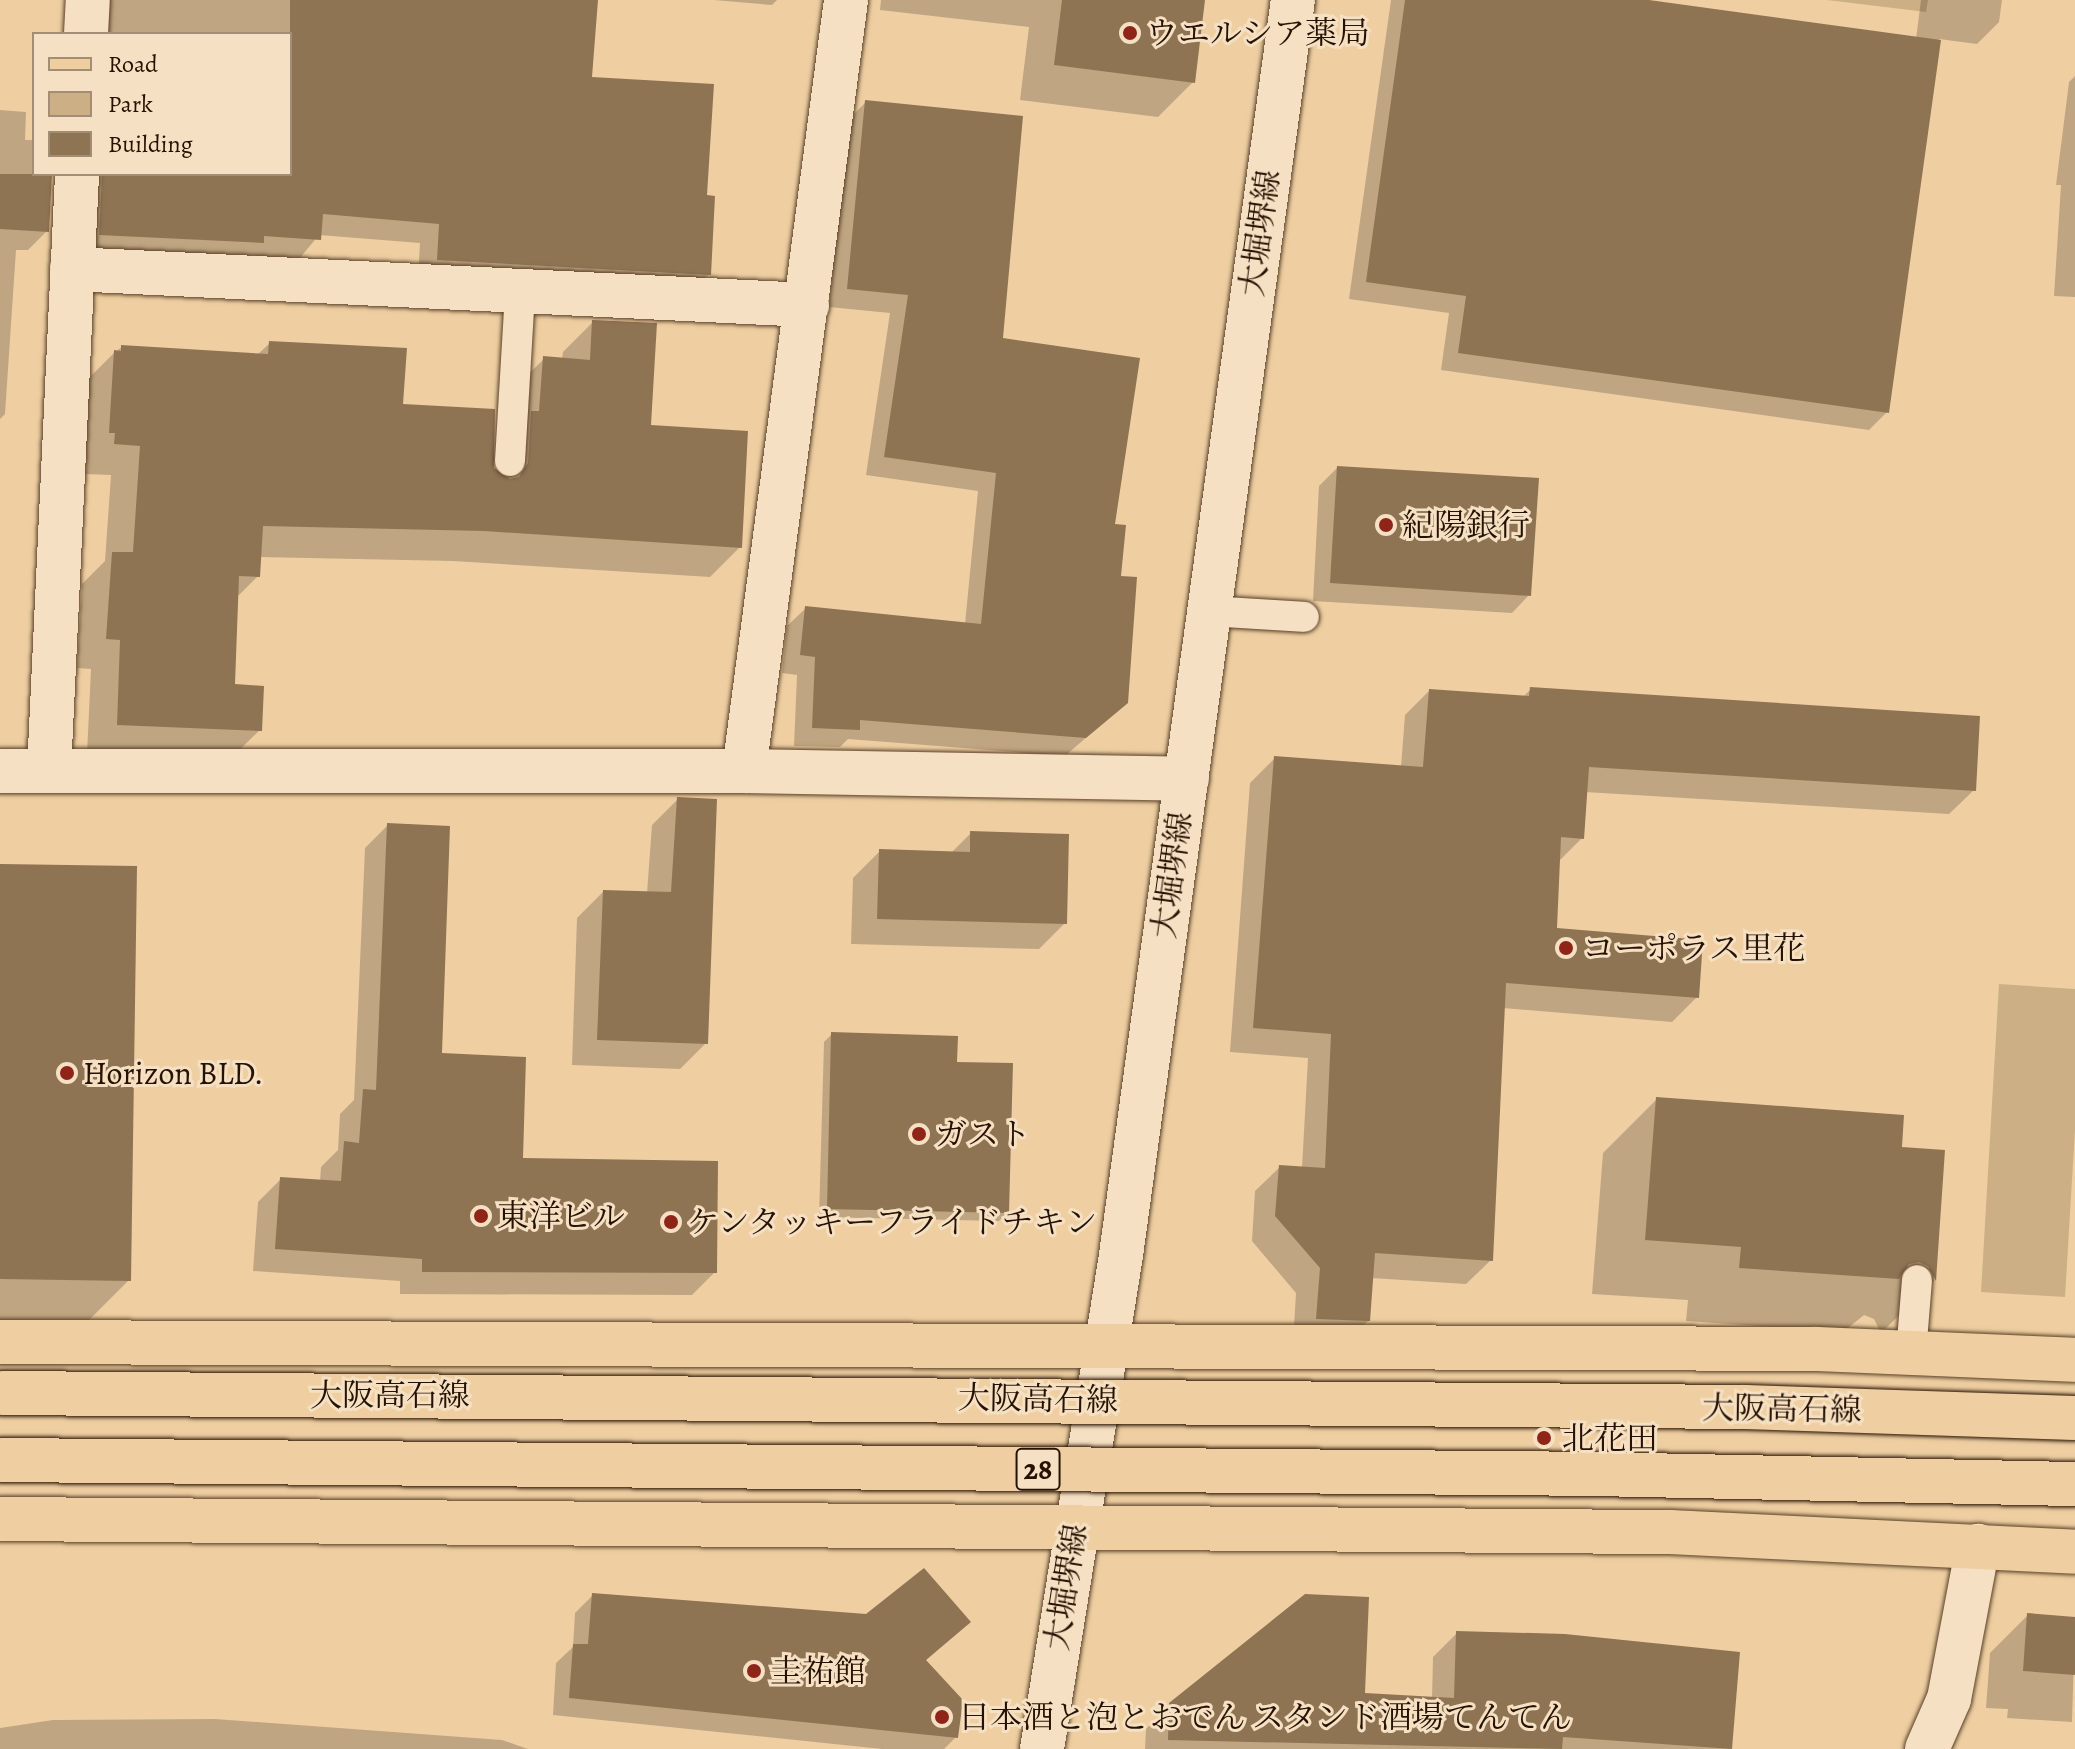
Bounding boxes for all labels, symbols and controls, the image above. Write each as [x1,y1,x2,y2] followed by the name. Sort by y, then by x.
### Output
[1146,14,1370,52] place label: ウエルシア薬局
[1121,24,1139,42] marker: ウエルシア薬局
[32,32,292,176] legend
[108,48,158,80] text: Road
[108,88,153,120] text: Park
[108,128,193,160] text: Building
[1232,167,1288,299] street label: 大堀堺線
[1402,506,1530,544] place label: 紀陽銀行
[1377,516,1395,534] marker: 紀陽銀行
[1144,809,1200,941] street label: 大堀堺線
[1582,929,1806,967] place label: コーポラス里花
[1557,939,1575,957] marker: コーポラス里花
[83,1054,264,1092] place label: Horizon BLD.
[58,1064,76,1082] marker: Horizon BLD.
[935,1115,1031,1153] place label: ガスト
[910,1125,928,1143] marker: ガスト
[497,1197,625,1235] place label: 東洋ビル
[687,1203,1103,1241] place label: ケンタッキーフライドチキン
[472,1207,490,1225] marker: 東洋ビル
[662,1213,680,1231] marker: ケンタッキーフライドチキン
[310,1376,470,1414] street label: 大阪高石線
[958,1378,1118,1420] street label: 大阪高石線
[1702,1388,1862,1430] street label: 大阪高石線
[1562,1419,1658,1457] place label: 北花田
[1533,1427,1555,1449] marker: 北花田
[1014,1443,1062,1495] road number: 28
[1037,1521,1095,1653] street label: 大堀堺線
[770,1652,866,1690] place label: 圭祐館
[745,1662,763,1680] marker: 圭祐館
[958,1698,1572,1736] place label: 日本酒と泡とおでん スタンド酒場てんてん
[933,1708,951,1726] marker: 日本酒と泡とおでん スタンド酒場てんてん

